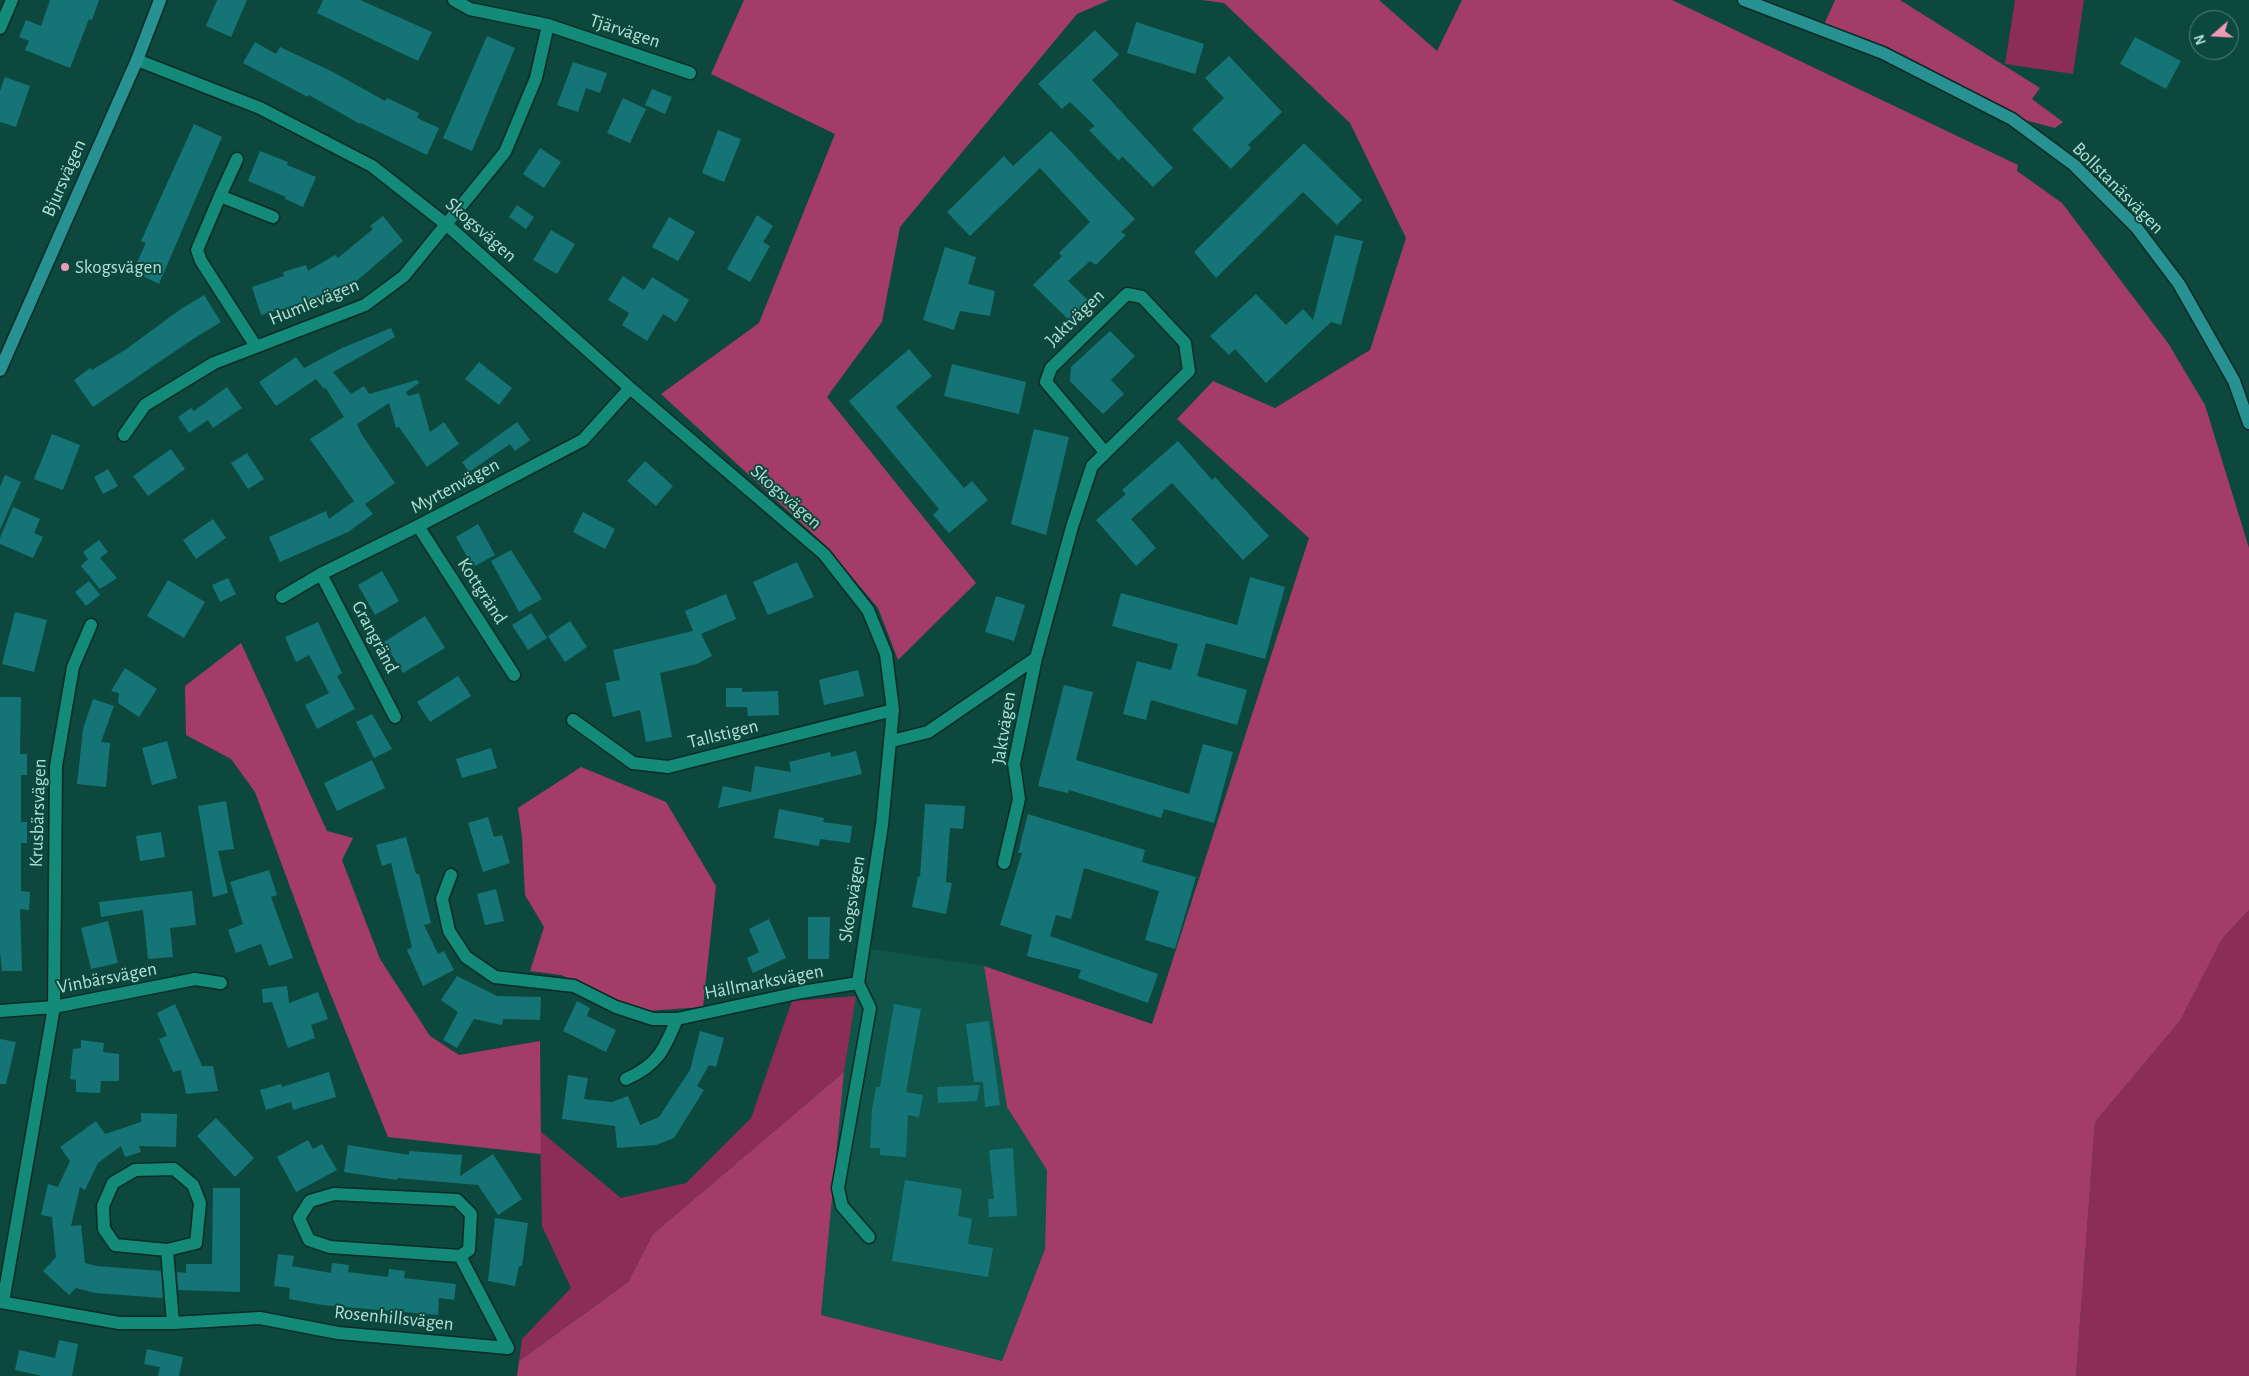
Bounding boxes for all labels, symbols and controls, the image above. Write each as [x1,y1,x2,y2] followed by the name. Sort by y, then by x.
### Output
[587,9,663,53] street label: Tjärvägen
[2189,10,2239,60] north arrow
[2193,33,2209,46] text: N
[37,136,91,220] street label: Bjursvägen
[2067,137,2169,239] street label: Bollstanäsvägen
[441,193,521,267] street label: Skogsvägen
[75,256,162,278] place label: Skogsvägen
[59,261,71,273] marker: Skogsvägen
[266,274,362,330] street label: Humlevägen
[1041,284,1109,352] street label: Jaktvägen
[407,453,503,519] street label: Myrtenvägen
[746,460,826,534] street label: Skogsvägen
[452,554,512,628] street label: Kottgränd
[346,597,404,677] street label: Grangränd
[987,690,1021,766] street label: Jaktvägen
[685,714,761,754] street label: Tallstigen
[25,758,51,868] street label: Krusbärsvägen
[834,854,870,944] street label: Skogsvägen
[55,957,159,999] street label: Vinbärsvägen
[703,959,825,1005] street label: Hällmarksvägen
[333,1300,455,1336] street label: Rosenhillsvägen

